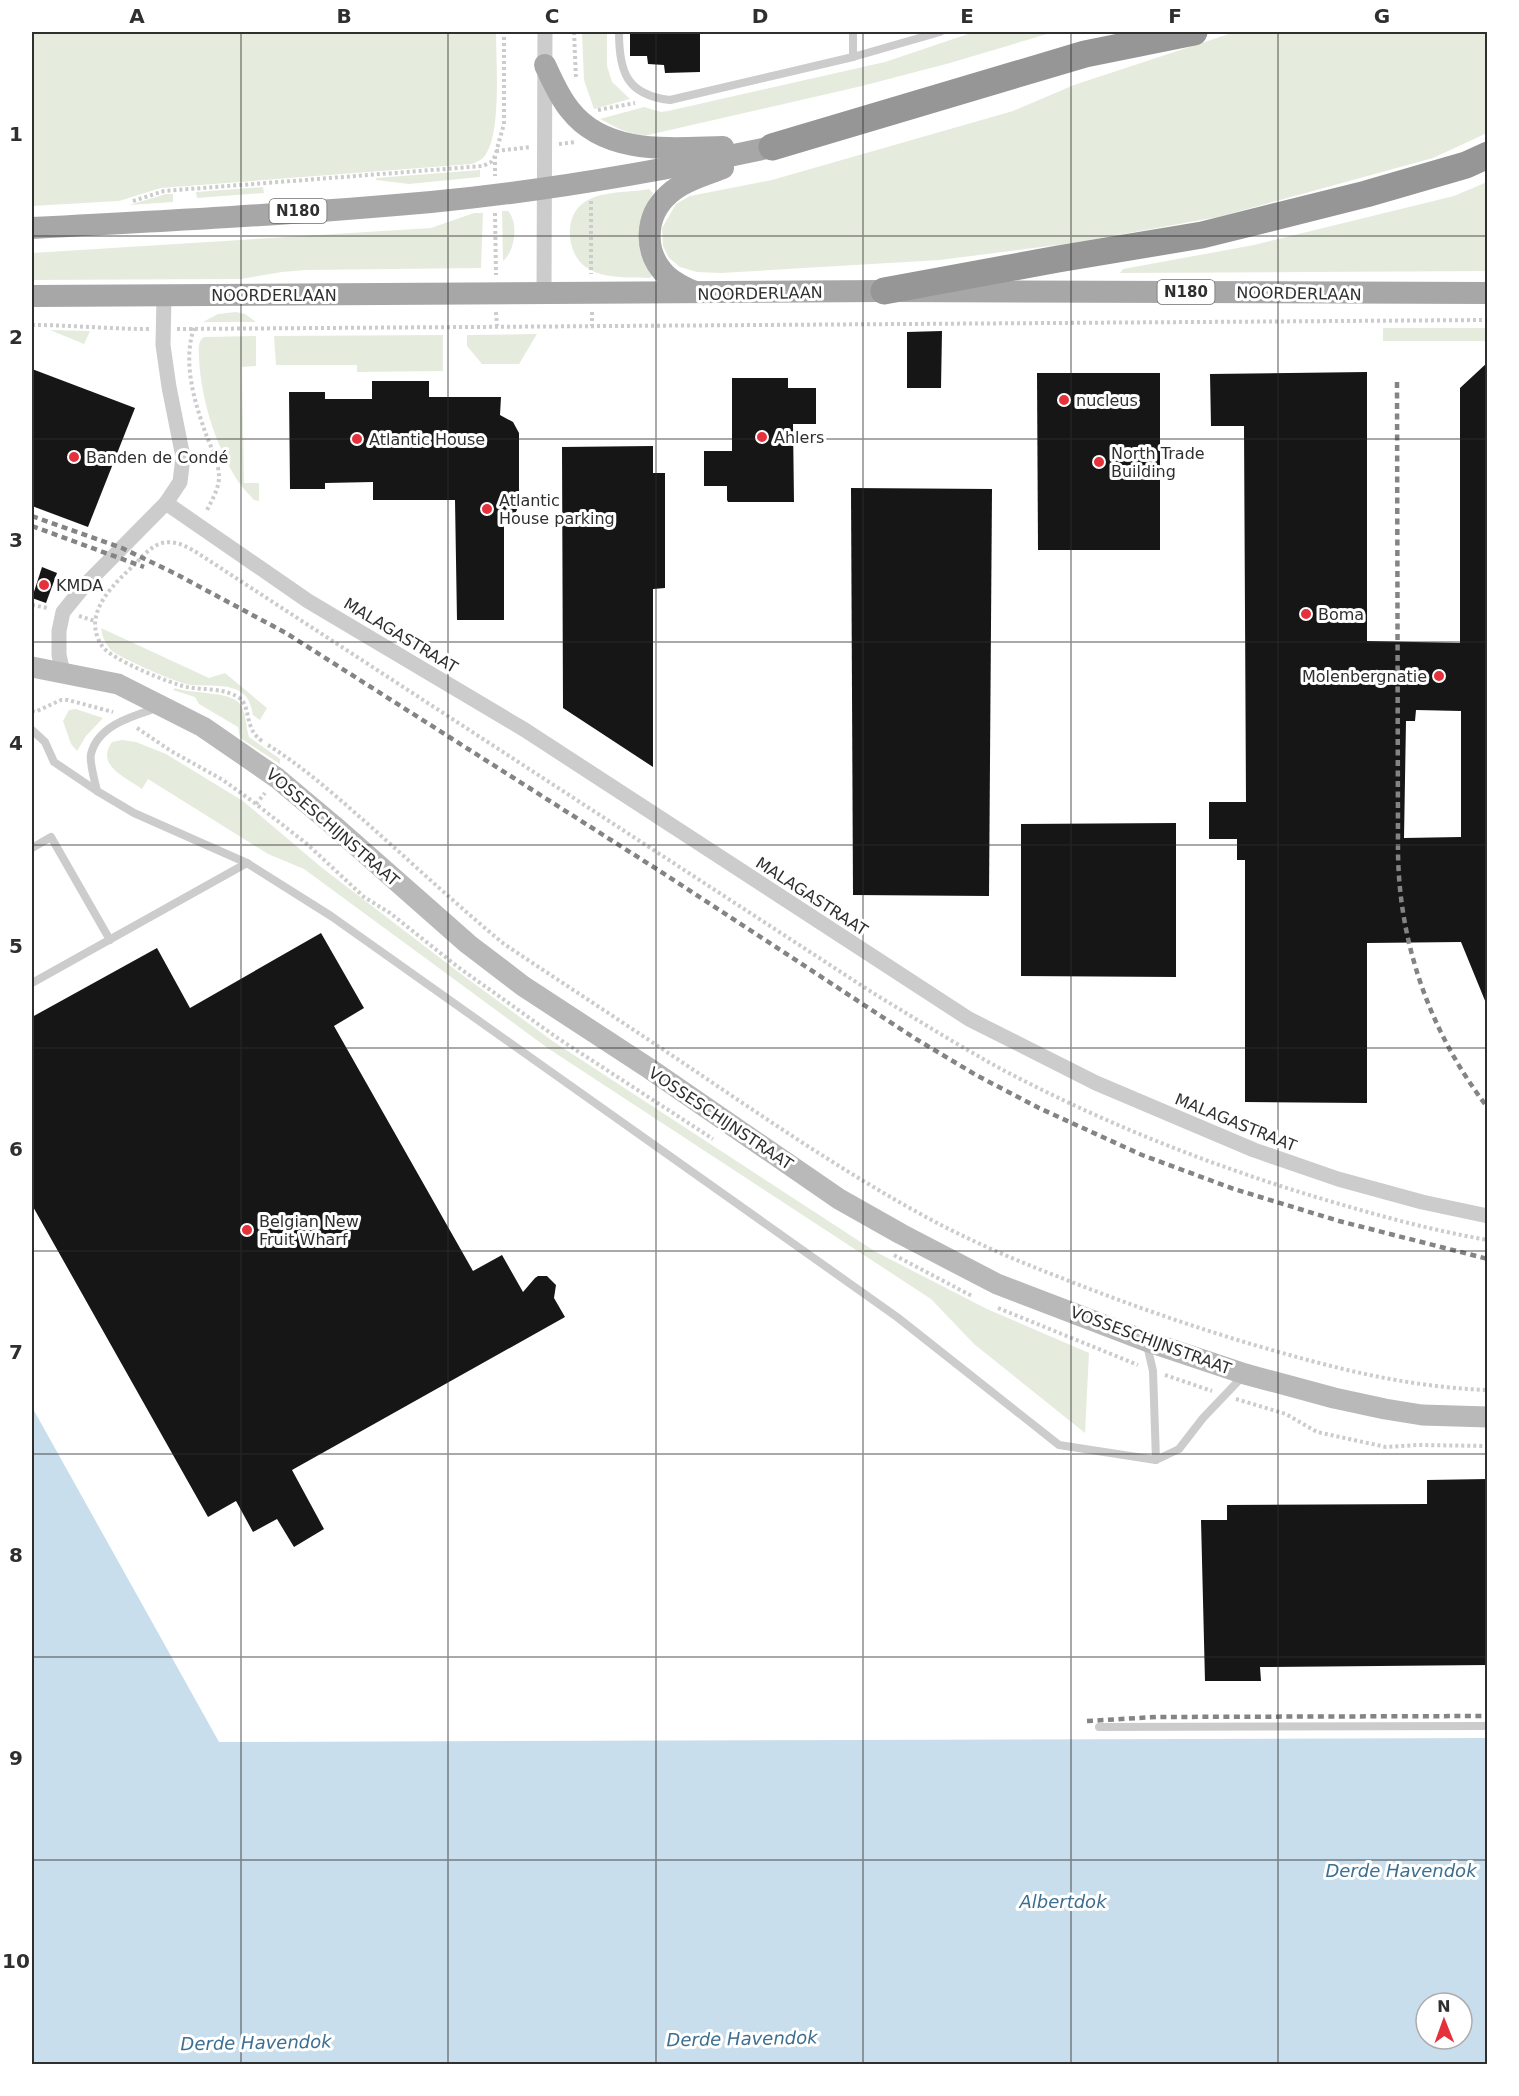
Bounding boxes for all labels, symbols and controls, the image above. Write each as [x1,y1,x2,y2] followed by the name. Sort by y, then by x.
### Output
[129,4,145,28] text: A
[336,4,352,28] text: B
[545,4,559,28] text: C
[752,4,768,28] text: D
[960,4,974,28] text: E
[1168,4,1182,28] text: F
[1374,4,1390,28] text: G
[9,122,23,146] text: 1
[270,199,326,223] road number: N180
[1158,280,1214,304] road number: N180
[697,283,823,304] street label: NOORDERLAAN
[1236,283,1362,304] street label: NOORDERLAAN
[211,286,337,305] street label: NOORDERLAAN
[9,325,23,349] text: 2
[1076,391,1138,410] place label: nucleus
[1057,393,1071,407] marker: nucleus
[774,428,824,447] place label: Ahlers
[369,430,485,449] place label: Atlantic House
[755,430,769,444] marker: Ahlers
[350,432,364,446] marker: Atlantic House
[1111,444,1205,481] place label: North Trade Building
[86,448,228,467] place label: Banden de Condé
[67,450,81,464] marker: Banden de Condé
[1092,455,1106,469] marker: North Trade Building
[499,491,615,528] place label: Atlantic House parking
[480,502,494,516] marker: Atlantic House parking
[9,528,23,552] text: 3
[56,576,103,595] place label: KMDA
[37,578,51,592] marker: KMDA
[340,594,461,677] street label: MALAGASTRAAT
[1318,605,1364,624] place label: Boma
[1299,607,1313,621] marker: Boma
[1302,667,1427,686] place label: Molenbergnatie
[1432,669,1446,683] marker: Molenbergnatie
[9,731,23,755] text: 4
[262,765,403,890] street label: VOSSESCHIJNSTRAAT
[752,853,871,940] street label: MALAGASTRAAT
[9,934,23,958] text: 5
[645,1063,797,1174] street label: VOSSESCHIJNSTRAAT
[1172,1089,1300,1156] street label: MALAGASTRAAT
[9,1137,23,1161] text: 6
[259,1212,359,1249] place label: Belgian New Fruit Wharf
[240,1223,254,1237] marker: Belgian New Fruit Wharf
[1068,1303,1234,1378] street label: VOSSESCHIJNSTRAAT
[9,1340,23,1364] text: 7
[9,1543,23,1567] text: 8
[9,1746,23,1770] text: 9
[1325,1860,1478,1881] water label: Derde Havendok
[1018,1891,1108,1912] water label: Albertdok
[2,1949,30,1973] text: 10
[1414,1991,1474,2051] north arrow
[1437,1997,1451,2016] text: N
[666,2027,819,2050] water label: Derde Havendok
[180,2031,333,2054] water label: Derde Havendok

